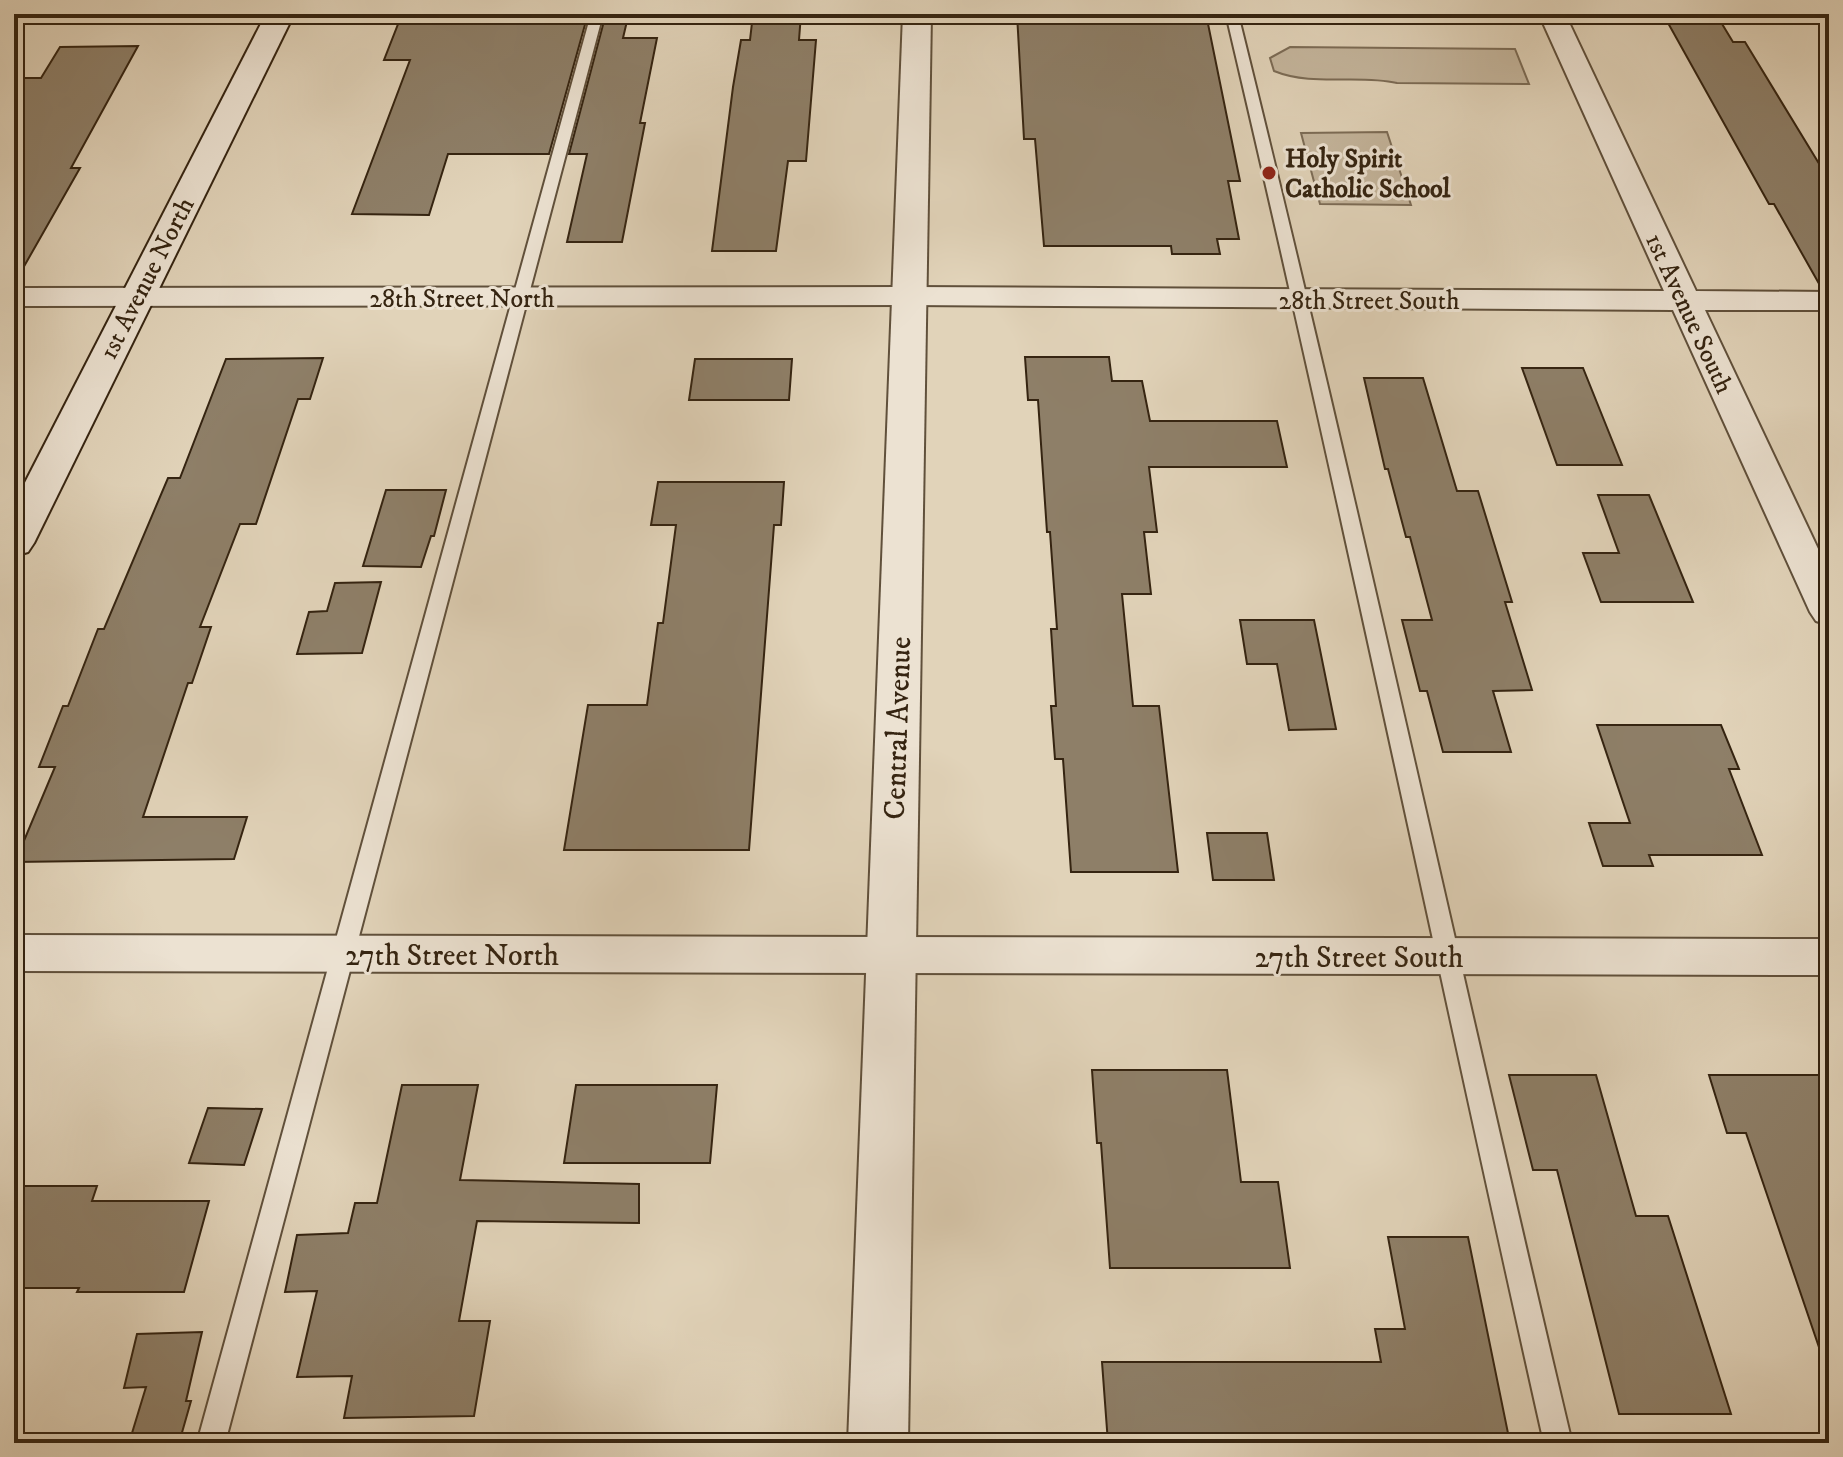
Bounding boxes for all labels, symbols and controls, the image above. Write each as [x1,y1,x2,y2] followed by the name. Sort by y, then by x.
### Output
[1285,143,1452,206] place label: Holy Spirit Catholic School
[1260,164,1278,182] marker: Holy Spirit Catholic School
[92,192,203,365] street label: 1st Avenue North
[1637,228,1740,400] street label: 1st Avenue South
[369,283,555,316] street label: 28th Street North
[1278,285,1460,318] street label: 28th Street South
[877,636,920,820] street label: Central Avenue
[345,938,559,975] street label: 27th Street North
[1254,940,1464,977] street label: 27th Street South

